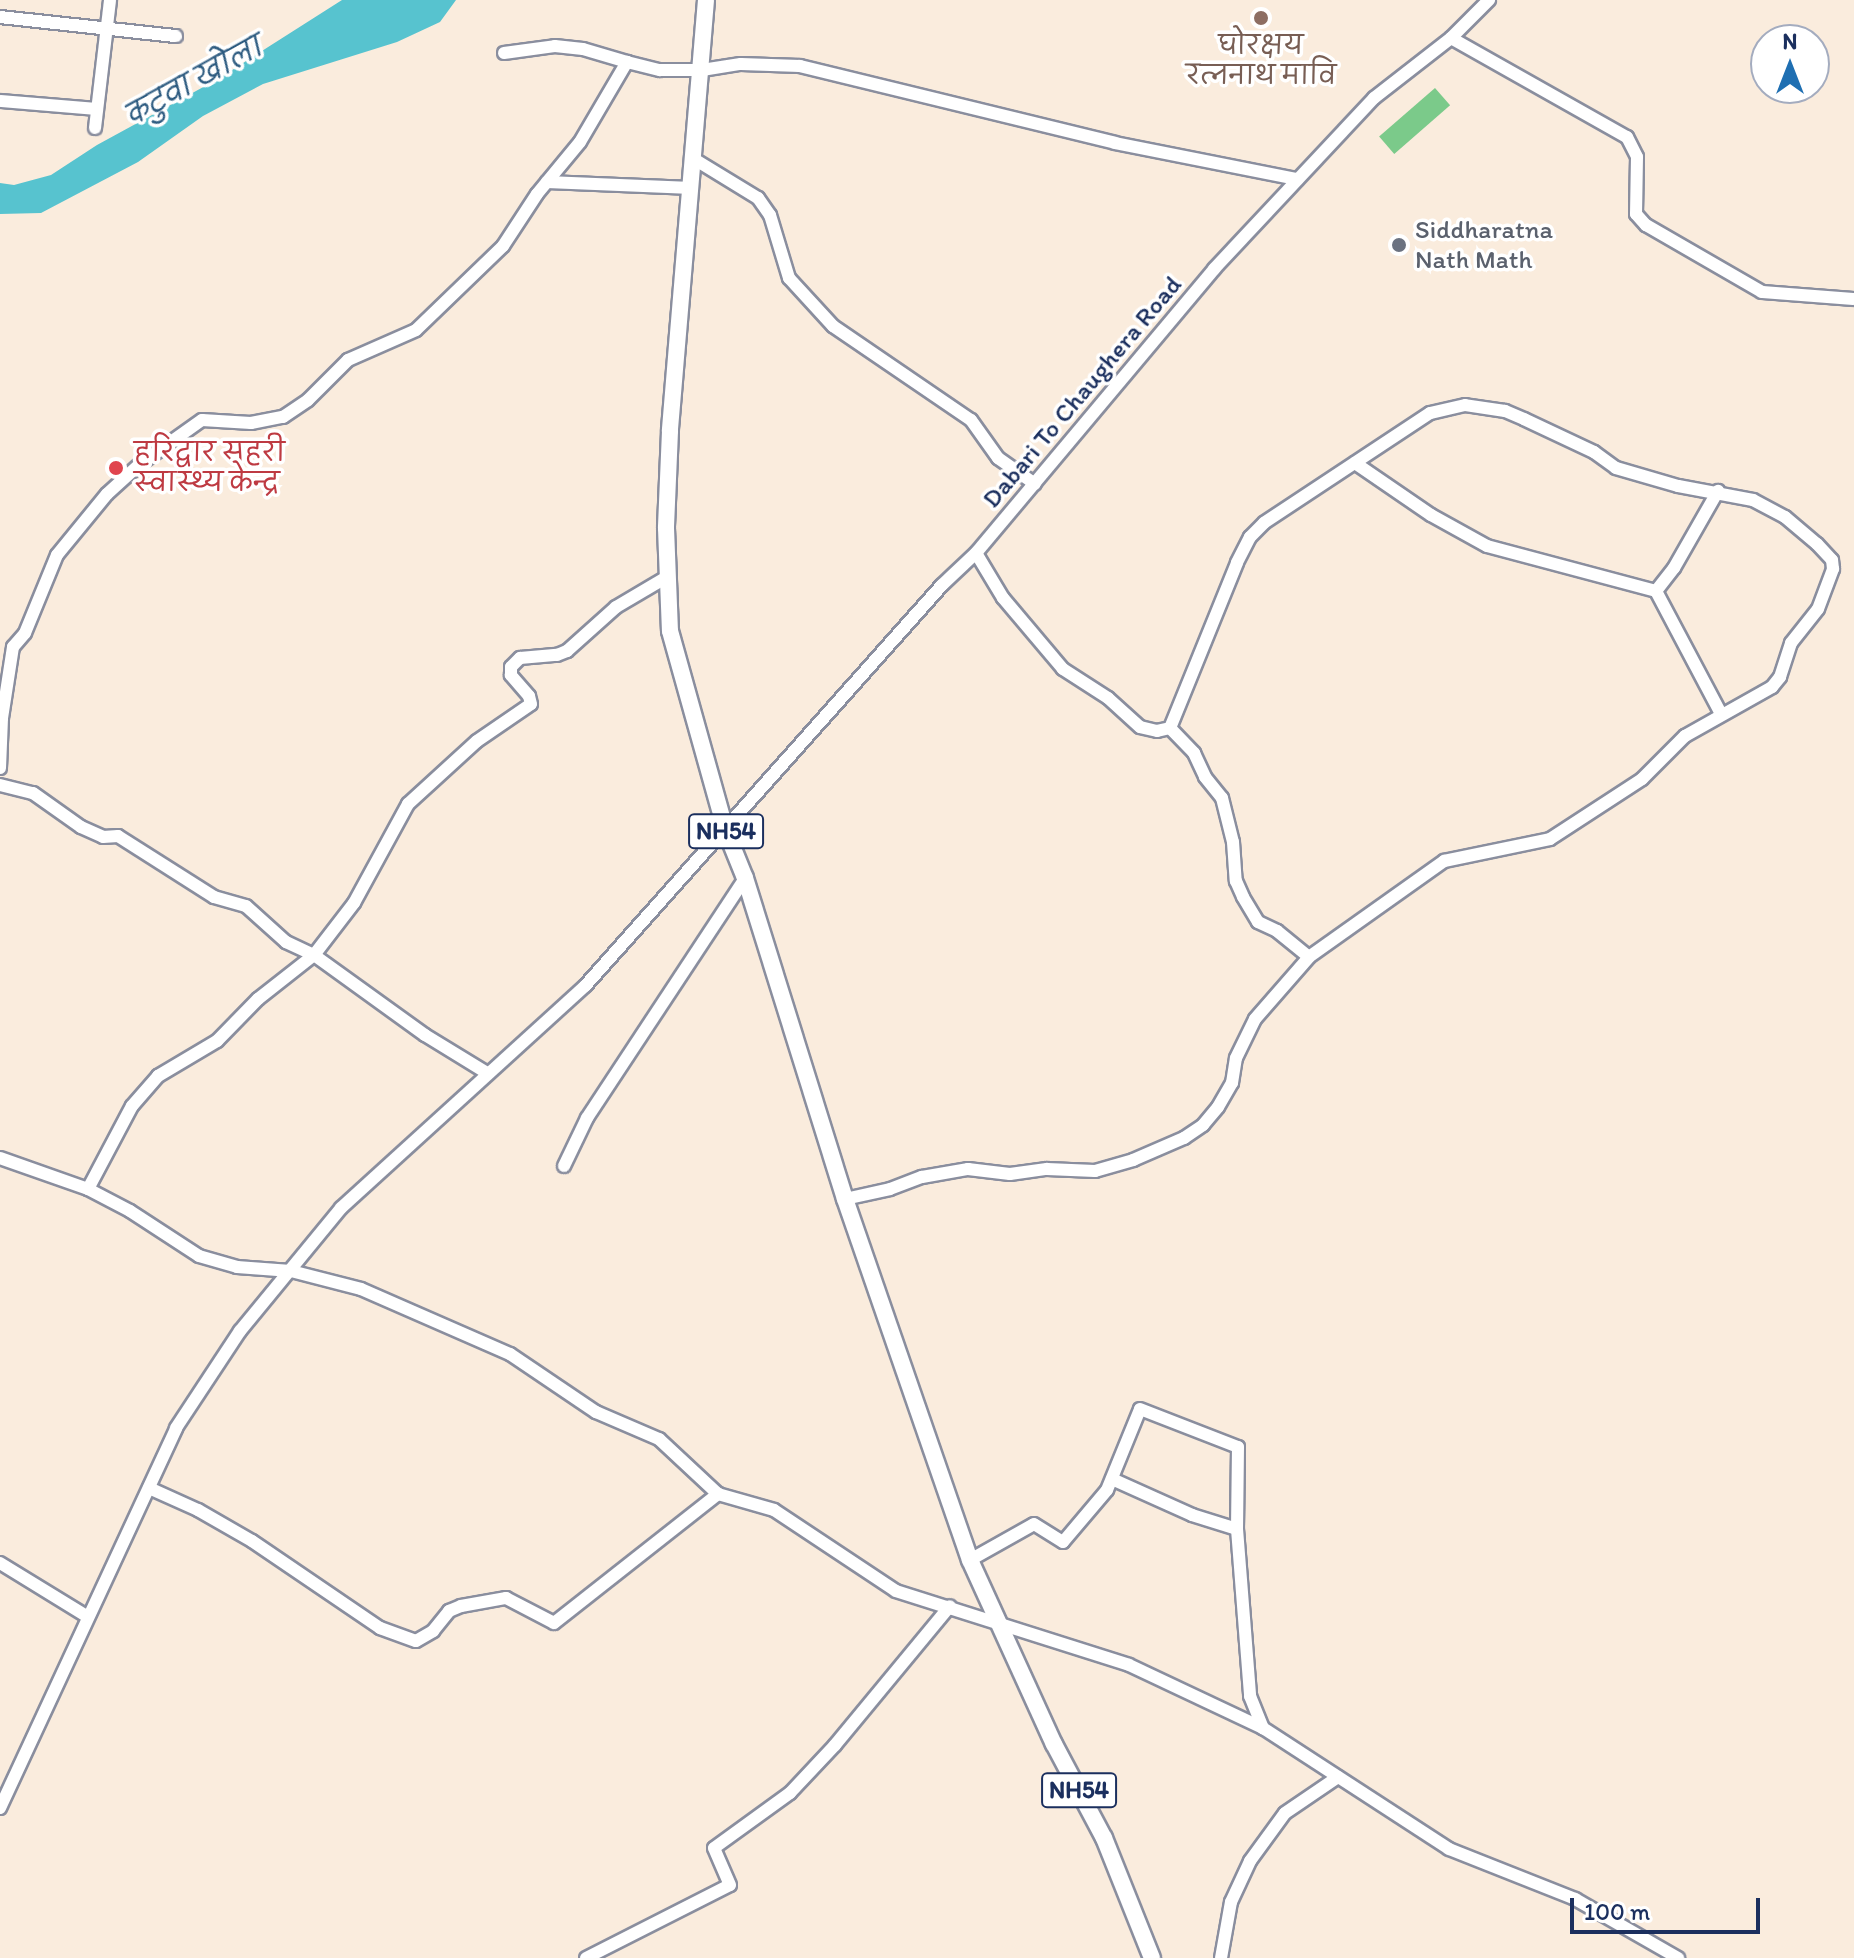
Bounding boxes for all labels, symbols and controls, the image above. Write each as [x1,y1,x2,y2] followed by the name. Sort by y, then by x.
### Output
[1252,9,1270,27] marker: घोरक्षय रत्ननाथ मावि
[1750,24,1830,104] north arrow
[1783,28,1797,55] text: N
[118,29,268,133] water label: कटुवा खोला
[1186,30,1336,92] place label: घोरक्षय रत्ननाथ मावि
[1415,214,1553,276] place label: Siddharatna Nath Math
[1390,236,1408,254] marker: Siddharatna Nath Math
[975,269,1189,515] street label: Dabari To Chaughera Road
[134,437,285,498] place label: हरिद्वार सहरी स्वास्थ्य केन्द्र
[105,457,127,479] marker: हरिद्वार सहरी स्वास्थ्य केन्द्र
[688,811,764,851] road number: NH54
[1041,1770,1117,1810] road number: NH54
[1574,1882,1764,1932] scale bar
[1584,1897,1650,1926] text: 100 m

